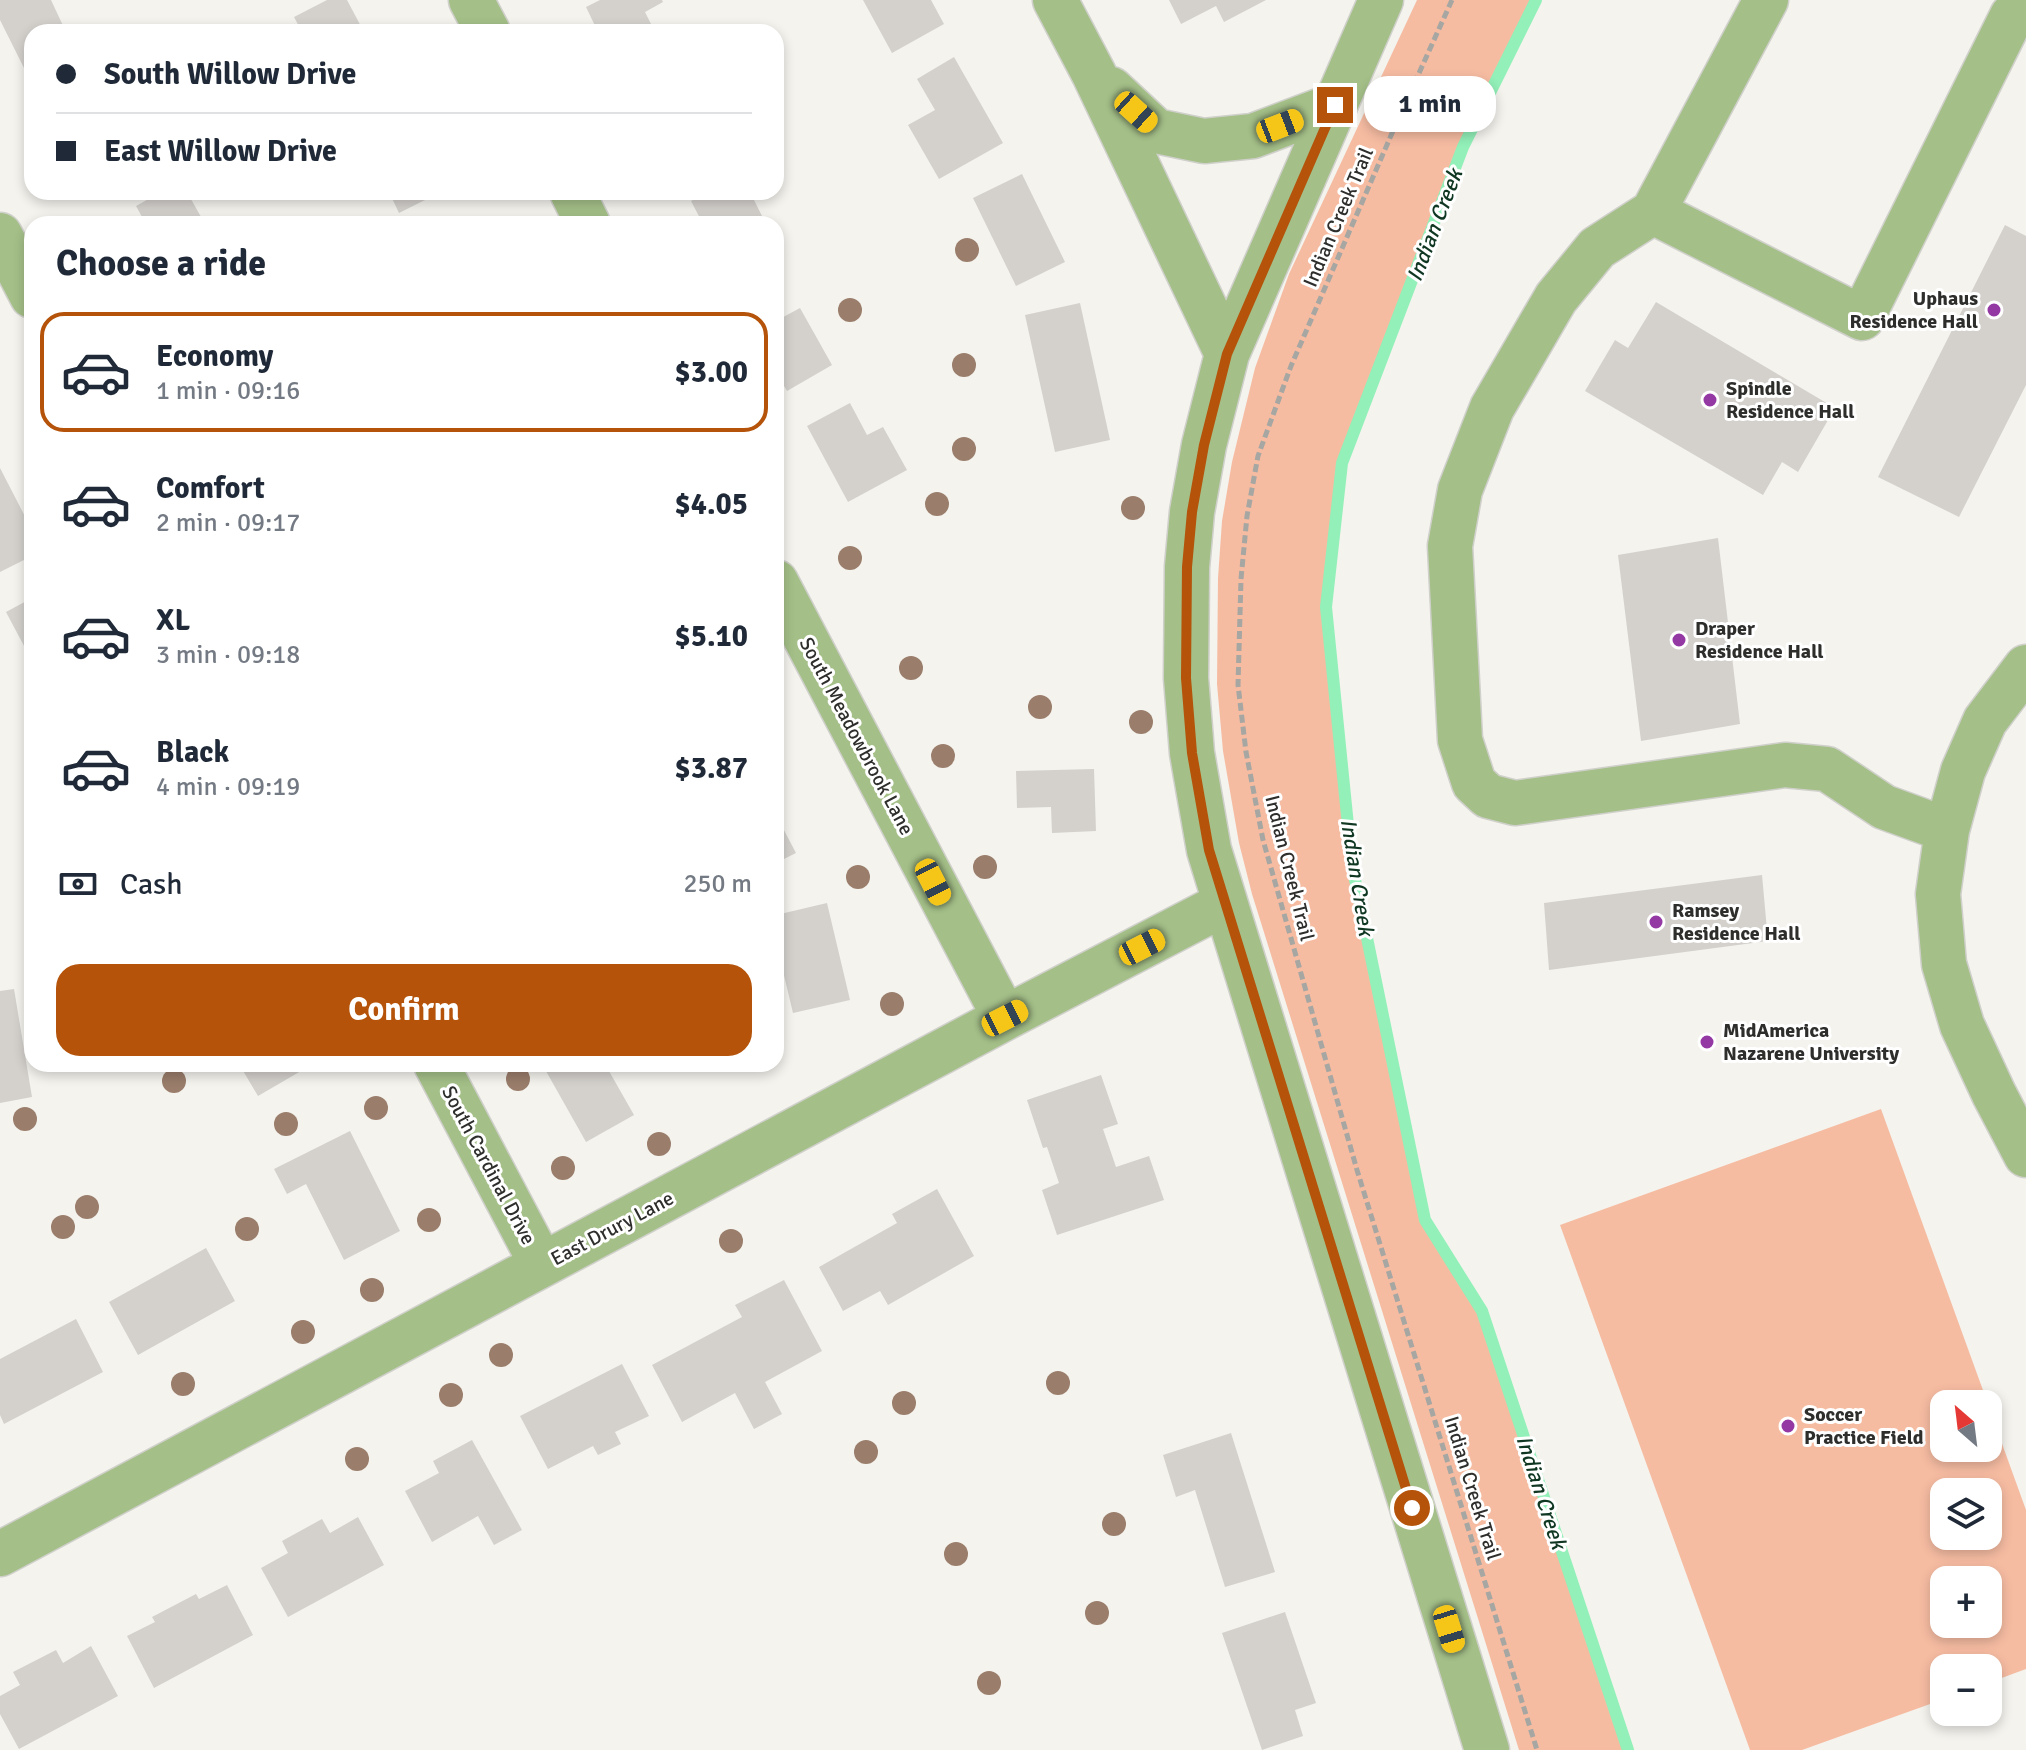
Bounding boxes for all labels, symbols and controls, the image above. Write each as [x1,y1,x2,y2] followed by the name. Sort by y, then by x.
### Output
[104,56,356,93] text: South Willow Drive
[1363,77,1495,133] callout: 1 min
[1110,87,1162,137] car
[1317,87,1353,123] route end
[1399,88,1461,120] text: 1 min
[1253,106,1307,146] car
[104,133,337,170] text: East Willow Drive
[1298,143,1379,291] street label: Indian Creek Trail
[1401,163,1469,285] water label: Indian Creek
[56,241,266,286] text: Choose a ride
[1850,286,1978,334] place label: Uphaus Residence Hall
[1985,301,2003,319] marker: Uphaus Residence Hall
[60,336,132,408] icon: car
[156,338,273,375] text: Economy
[675,354,748,391] text: $3.00
[156,375,300,407] text: 1 min · 09:16
[1726,376,1854,424] place label: Spindle Residence Hall
[1701,391,1719,409] marker: Spindle Residence Hall
[60,468,132,540] icon: car
[156,470,265,507] text: Comfort
[675,486,748,523] text: $4.05
[156,507,300,539] text: 2 min · 09:17
[60,600,132,672] icon: car
[156,602,190,639] text: XL
[1695,616,1823,664] place label: Draper Residence Hall
[675,618,748,655] text: $5.10
[1670,631,1688,649] marker: Draper Residence Hall
[794,633,919,839] street label: South Meadowbrook Lane
[156,639,300,671] text: 3 min · 09:18
[60,732,132,804] icon: car
[156,734,229,771] text: Black
[675,750,748,787] text: $3.87
[156,771,300,803] text: 4 min · 09:19
[1259,793,1320,944] street label: Indian Creek Trail
[1335,817,1380,939] water label: Indian Creek
[911,855,955,909] car
[56,862,100,906] icon: cash
[120,866,183,903] text: Cash
[683,868,752,900] text: 250 m
[1672,898,1800,946] place label: Ramsey Residence Hall
[1647,913,1665,931] marker: Ramsey Residence Hall
[1115,925,1169,969] car
[56,964,752,1056] button: Confirm
[978,996,1032,1040] car
[1723,1018,1899,1066] place label: MidAmerica Nazarene University
[1698,1033,1716,1051] marker: MidAmerica Nazarene University
[436,1082,541,1249] street label: South Cardinal Drive
[546,1186,678,1271] street label: East Drury Lane
[1930,1390,2002,1462] north arrow
[1930,1390,2002,1726] map controls
[1804,1402,1924,1450] place label: Soccer Practice Field
[1439,1413,1506,1563] street label: Indian Creek Trail
[1779,1417,1797,1435] marker: Soccer Practice Field
[1510,1432,1573,1554] water label: Indian Creek
[1930,1478,2002,1550] button: layers
[1394,1490,1430,1526] route start
[1930,1566,2002,1638] button: +
[1431,1603,1467,1655] car
[1930,1654,2002,1726] button: −

